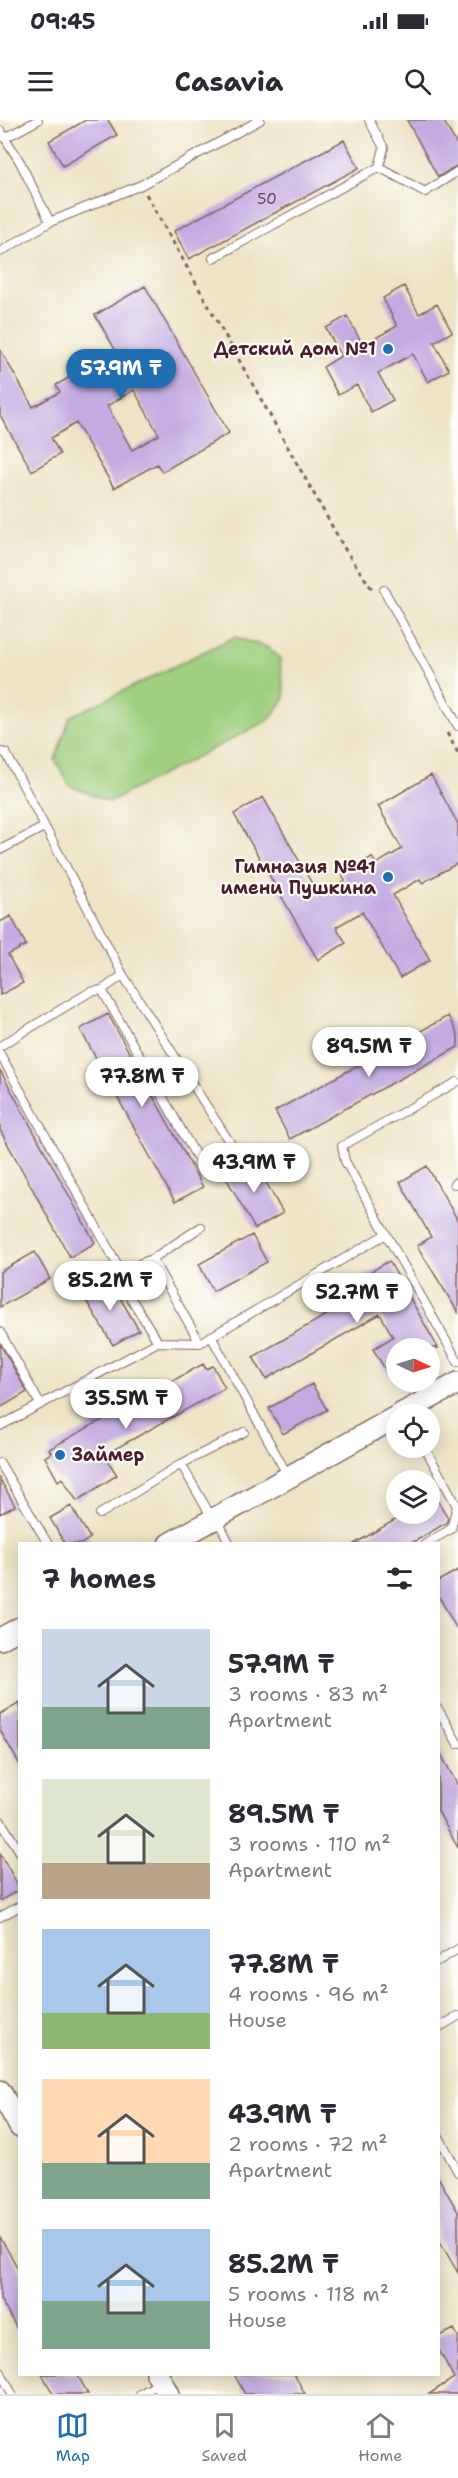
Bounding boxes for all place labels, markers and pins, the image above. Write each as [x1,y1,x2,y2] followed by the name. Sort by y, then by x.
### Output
[214,337,376,361] place label: Детский дом №1
[381,342,395,356] marker: Детский дом №1
[66,349,176,400] pin: 57.9M ₸
[220,855,377,900] place label: Гимназия №41 имени Пушкина
[381,870,395,884] marker: Гимназия №41 имени Пушкина
[314,1027,424,1078] pin: 89.5M ₸
[87,1057,197,1108] pin: 77.8M ₸
[199,1143,309,1194] pin: 43.9M ₸
[55,1261,165,1312] pin: 85.2M ₸
[302,1273,412,1324] pin: 52.7M ₸
[71,1379,181,1430] pin: 35.5M ₸
[72,1443,145,1467] place label: Займер
[53,1448,67,1462] marker: Займер

